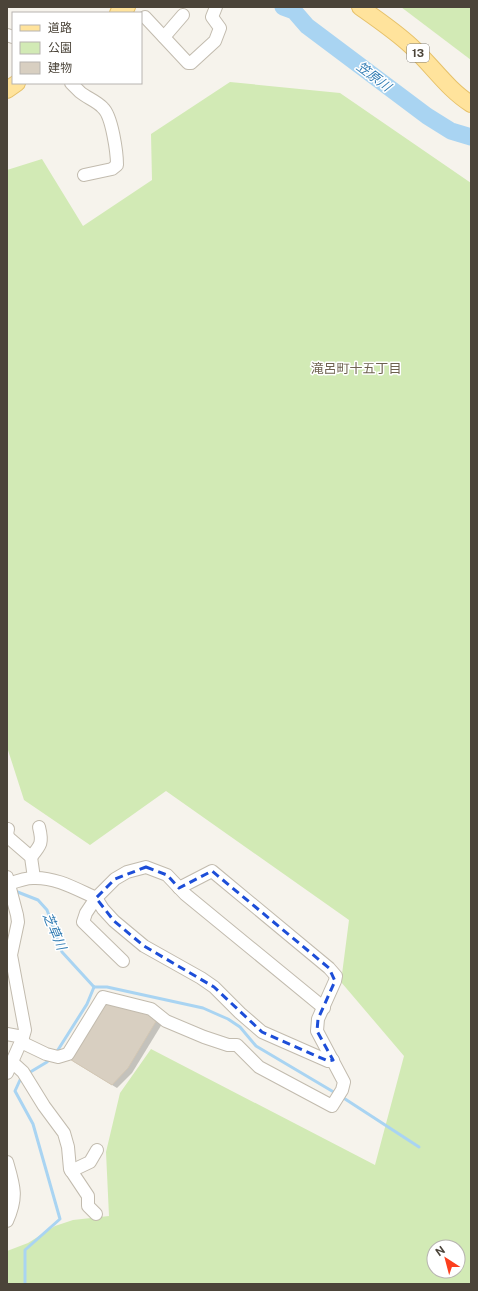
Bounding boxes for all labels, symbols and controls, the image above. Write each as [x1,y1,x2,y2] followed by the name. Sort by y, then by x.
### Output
[12,12,142,84] legend
[48,21,72,35] text: 道路
[48,41,72,55] text: 公園
[407,44,429,62] road number: 13
[354,59,395,95] water label: 笠原川
[48,61,72,75] text: 建物
[310,361,402,376] district label: 滝呂町十五丁目
[40,910,70,954] water label: 芝草川
[426,1239,466,1279] north arrow
[433,1244,447,1258] text: N

